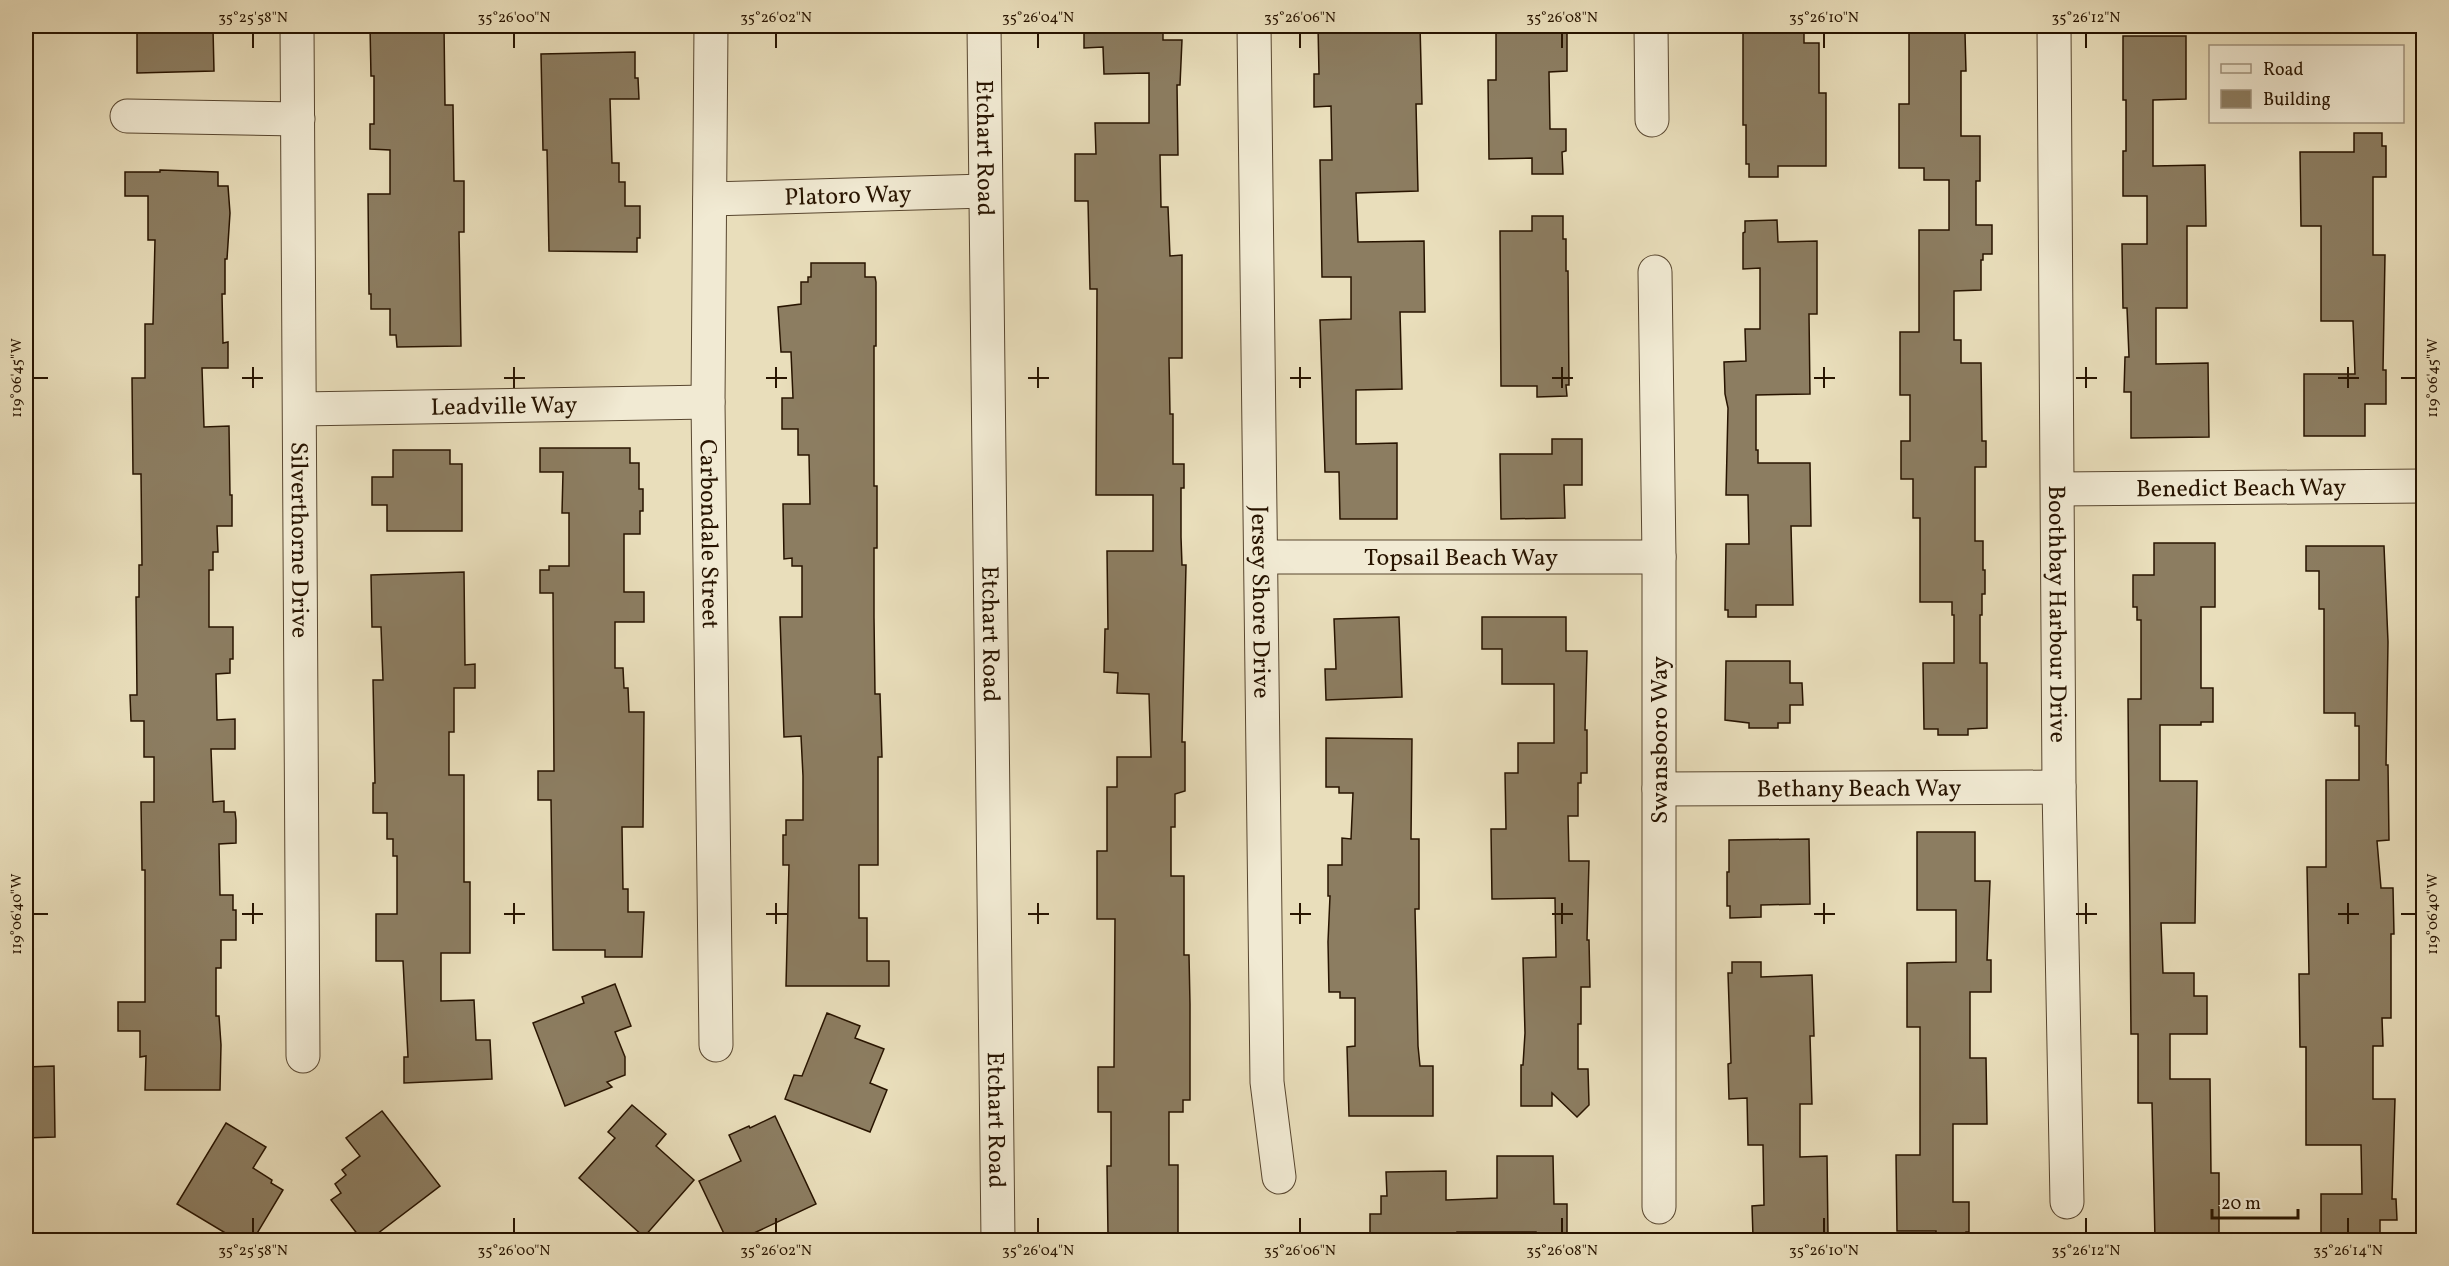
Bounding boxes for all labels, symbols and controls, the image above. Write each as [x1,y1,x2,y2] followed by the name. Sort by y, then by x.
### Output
[218,8,288,29] text: 35°25'58"N
[478,8,551,29] text: 35°26'00"N
[740,8,812,29] text: 35°26'02"N
[1002,8,1074,29] text: 35°26'04"N
[1264,8,1336,29] text: 35°26'06"N
[1526,8,1598,29] text: 35°26'08"N
[1789,8,1859,29] text: 35°26'10"N
[2052,8,2120,29] text: 35°26'12"N
[2209,45,2404,123] legend
[2263,58,2304,83] text: Road
[966,80,1001,216] street label: Etchart Road
[2263,88,2331,113] text: Building
[784,178,912,216] street label: Platoro Way
[7,338,28,418] text: 119°06'45"W
[2423,338,2444,418] text: 119°06'45"W
[430,389,578,426] street label: Leadville Way
[689,439,726,629] street label: Carbondale Street
[280,442,316,638] street label: Silverthorne Drive
[2136,472,2346,507] street label: Benedict Beach Way
[2038,485,2074,743] street label: Boothbay Harbour Drive
[1241,505,1277,699] street label: Jersey Shore Drive
[1364,542,1558,576] street label: Topsail Beach Way
[971,566,1007,702] street label: Etchart Road
[1644,656,1678,824] street label: Swansboro Way
[1756,772,1962,808] street label: Bethany Beach Way
[7,873,28,955] text: 119°06'40"W
[2423,873,2444,955] text: 119°06'40"W
[977,1051,1012,1188] street label: Etchart Road
[2212,1182,2298,1220] scale bar
[2221,1192,2261,1217] text: 20 m
[218,1241,288,1262] text: 35°25'58"N
[478,1241,551,1262] text: 35°26'00"N
[740,1241,812,1262] text: 35°26'02"N
[1002,1241,1074,1262] text: 35°26'04"N
[1264,1241,1336,1262] text: 35°26'06"N
[1526,1241,1598,1262] text: 35°26'08"N
[1789,1241,1859,1262] text: 35°26'10"N
[2052,1241,2120,1262] text: 35°26'12"N
[2313,1241,2383,1262] text: 35°26'14"N

